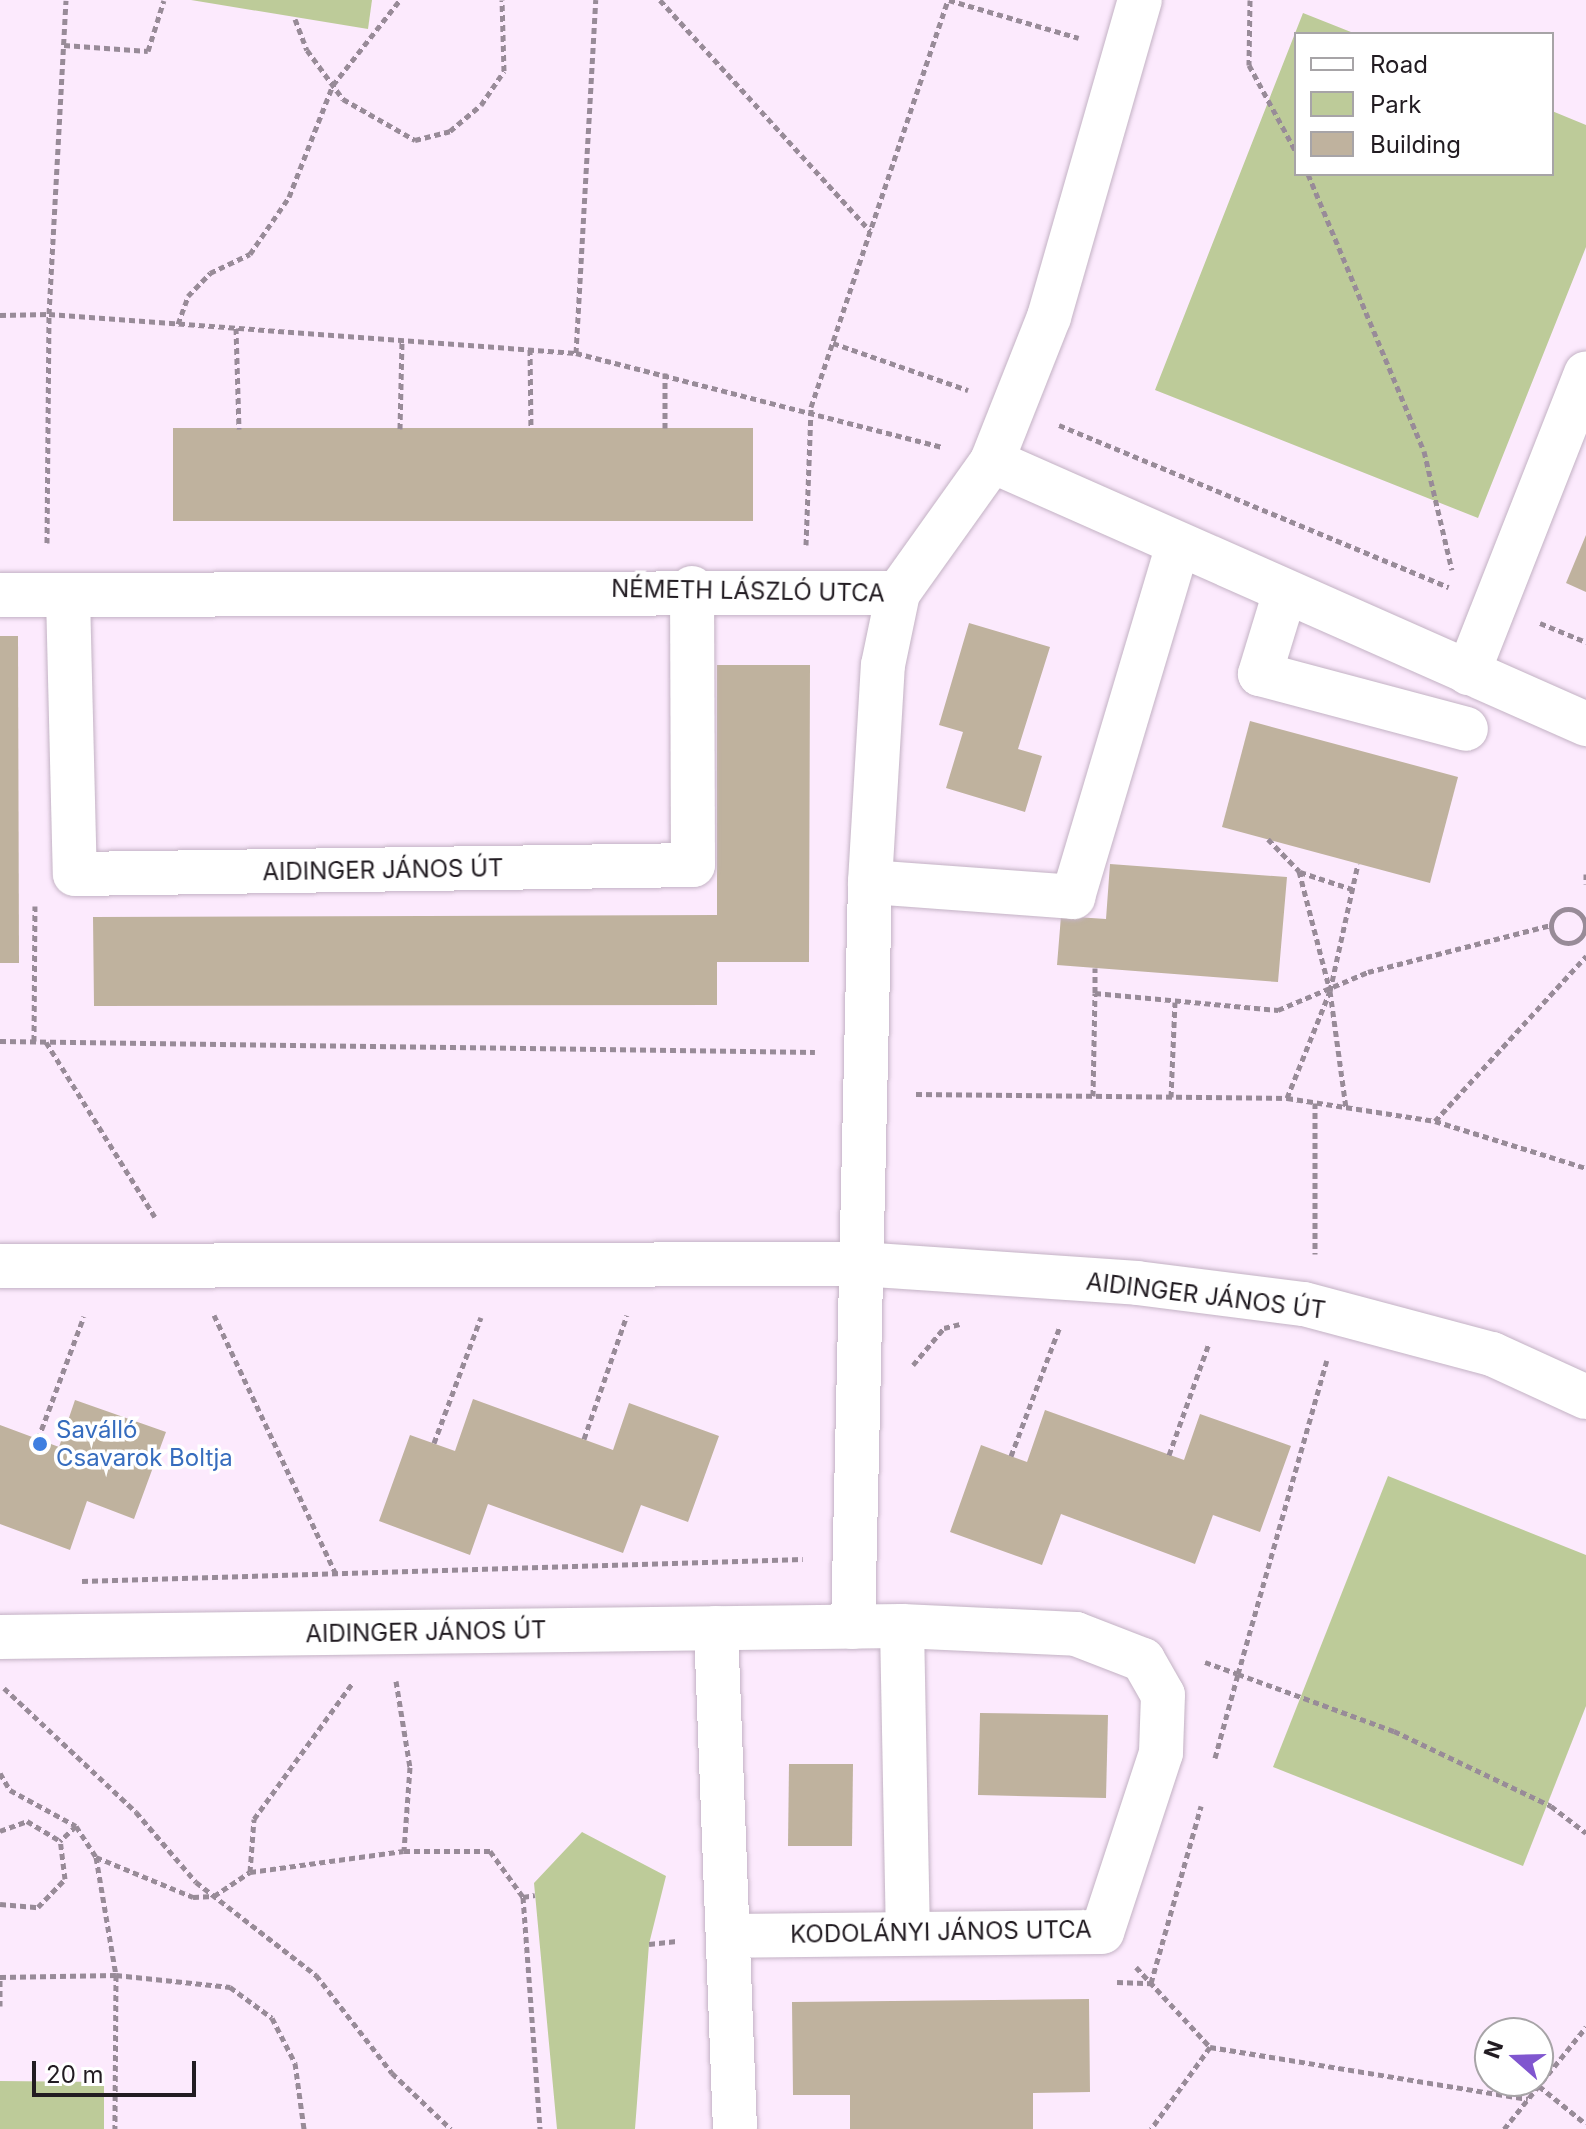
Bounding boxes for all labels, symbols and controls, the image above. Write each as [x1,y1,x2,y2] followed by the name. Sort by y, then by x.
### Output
[1294,32,1554,176] legend
[1370,50,1428,79] text: Road
[1370,90,1421,119] text: Park
[1370,130,1461,159] text: Building
[611,574,885,608] street label: NÉMETH LÁSZLÓ UTCA
[262,853,504,887] street label: AIDINGER JÁNOS ÚT
[1085,1267,1327,1325] street label: AIDINGER JÁNOS ÚT
[56,1416,233,1472] place label: Saválló Csavarok Boltja
[31,1435,49,1453] marker: Saválló Csavarok Boltja
[305,1615,547,1649] street label: AIDINGER JÁNOS ÚT
[790,1915,1092,1949] street label: KODOLÁNYI JÁNOS UTCA
[1474,2017,1554,2097] north arrow
[1478,2037,1508,2062] text: N
[36,2045,200,2095] scale bar
[46,2060,104,2089] text: 20 m

